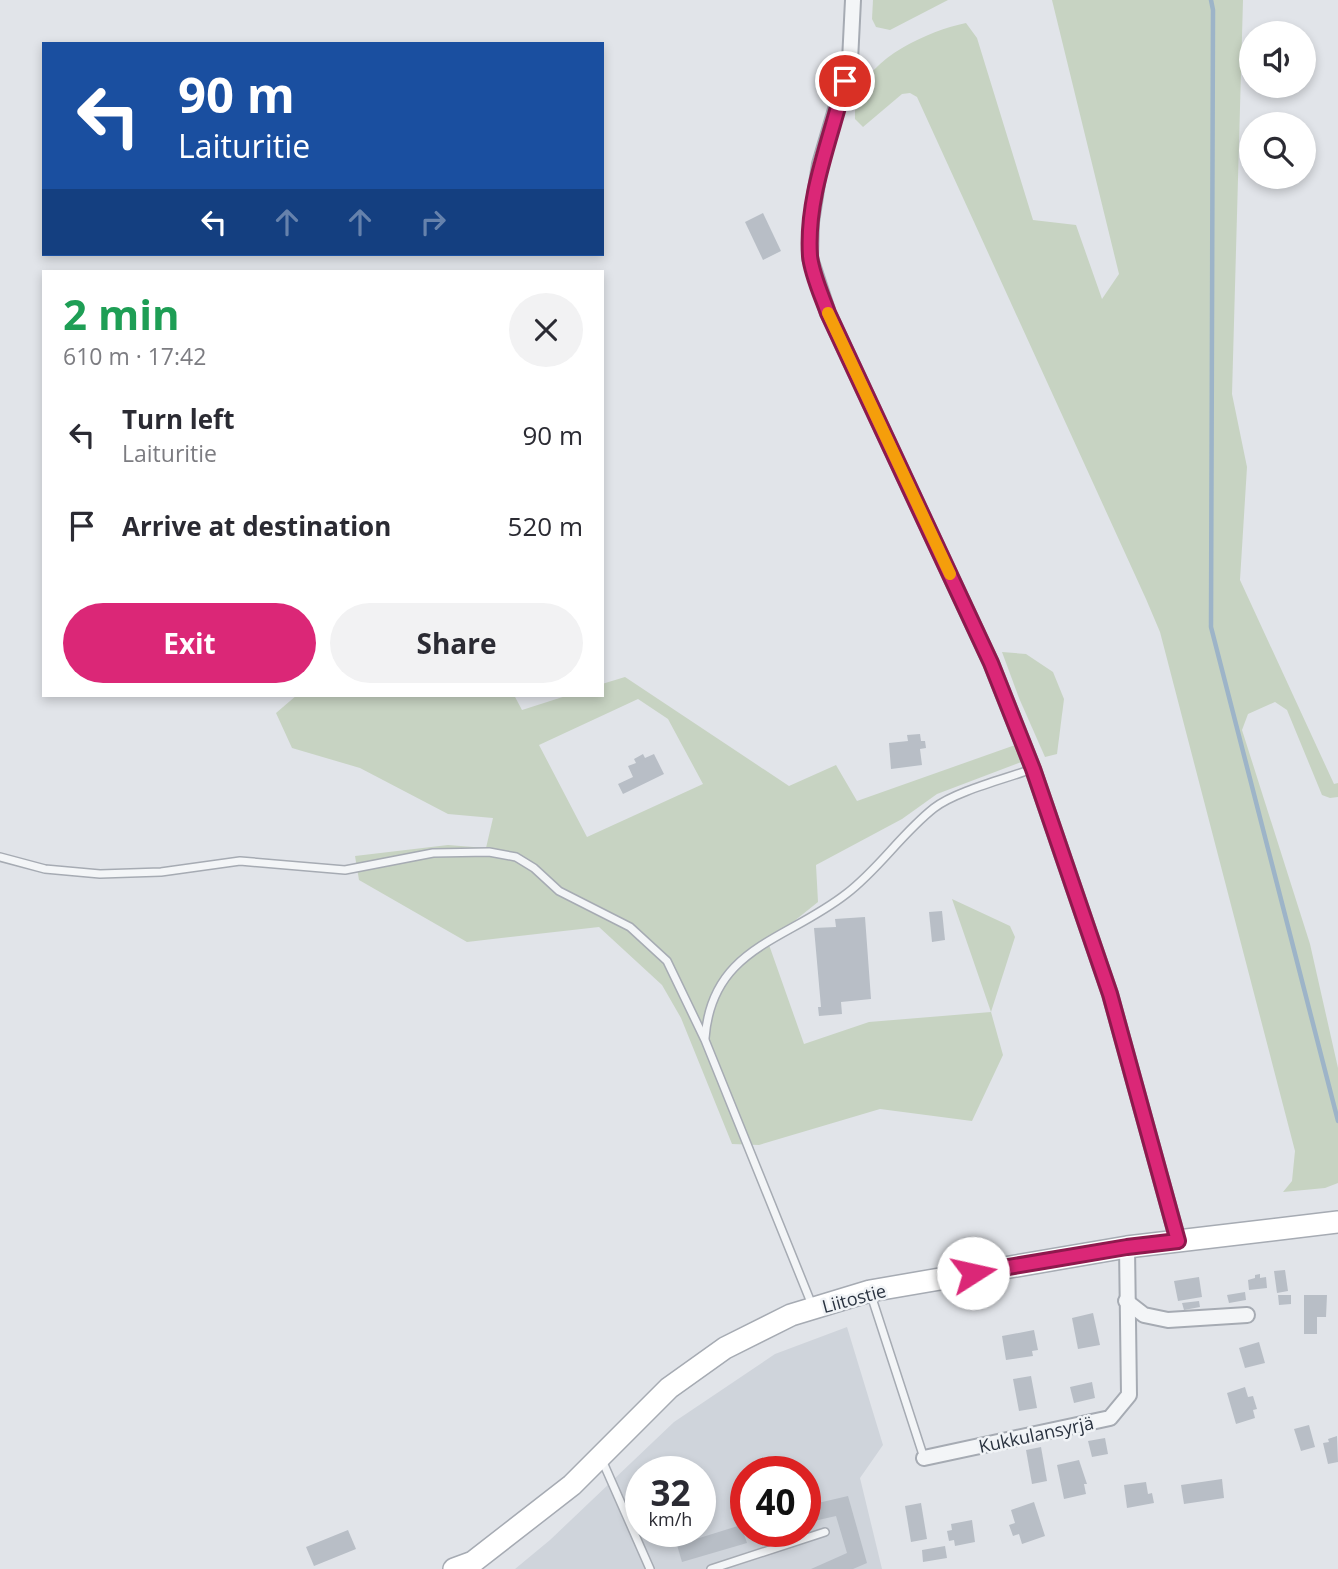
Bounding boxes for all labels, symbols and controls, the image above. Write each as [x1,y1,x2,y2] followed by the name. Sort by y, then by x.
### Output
[1239,21,1316,189] map controls
[1239,21,1316,98] button: sound
[815,51,875,111] pin
[178,61,295,127] text: 90 m
[826,62,864,100] icon: arrive
[63,70,154,161] icon: left
[1239,112,1316,189] button: search
[178,124,310,167] text: Laituritie
[195,203,233,241] icon: left
[268,203,306,241] icon: ahead
[341,203,379,241] icon: ahead
[414,203,452,241] icon: right
[63,285,180,342] text: 2 min
[509,293,583,367] button: close
[63,340,206,372] text: 610 m · 17:42
[122,401,234,437] text: Turn left
[63,416,101,454] icon: left
[522,417,583,453] text: 90 m
[122,437,217,469] text: Laituritie
[63,507,101,545] icon: arrive
[122,508,391,544] text: Arrive at destination
[508,508,583,544] text: 520 m
[63,603,316,683] button: Exit
[330,603,583,683] button: Share
[936,1236,1010,1310] position arrow
[819,1278,889,1318] street label: Liitostie
[976,1410,1096,1458] street label: Kukkulansyrjä
[730,1456,821,1547] speed limit sign: 40
[650,1469,691,1516] text: 32
[649,1507,692,1531] text: km/h

